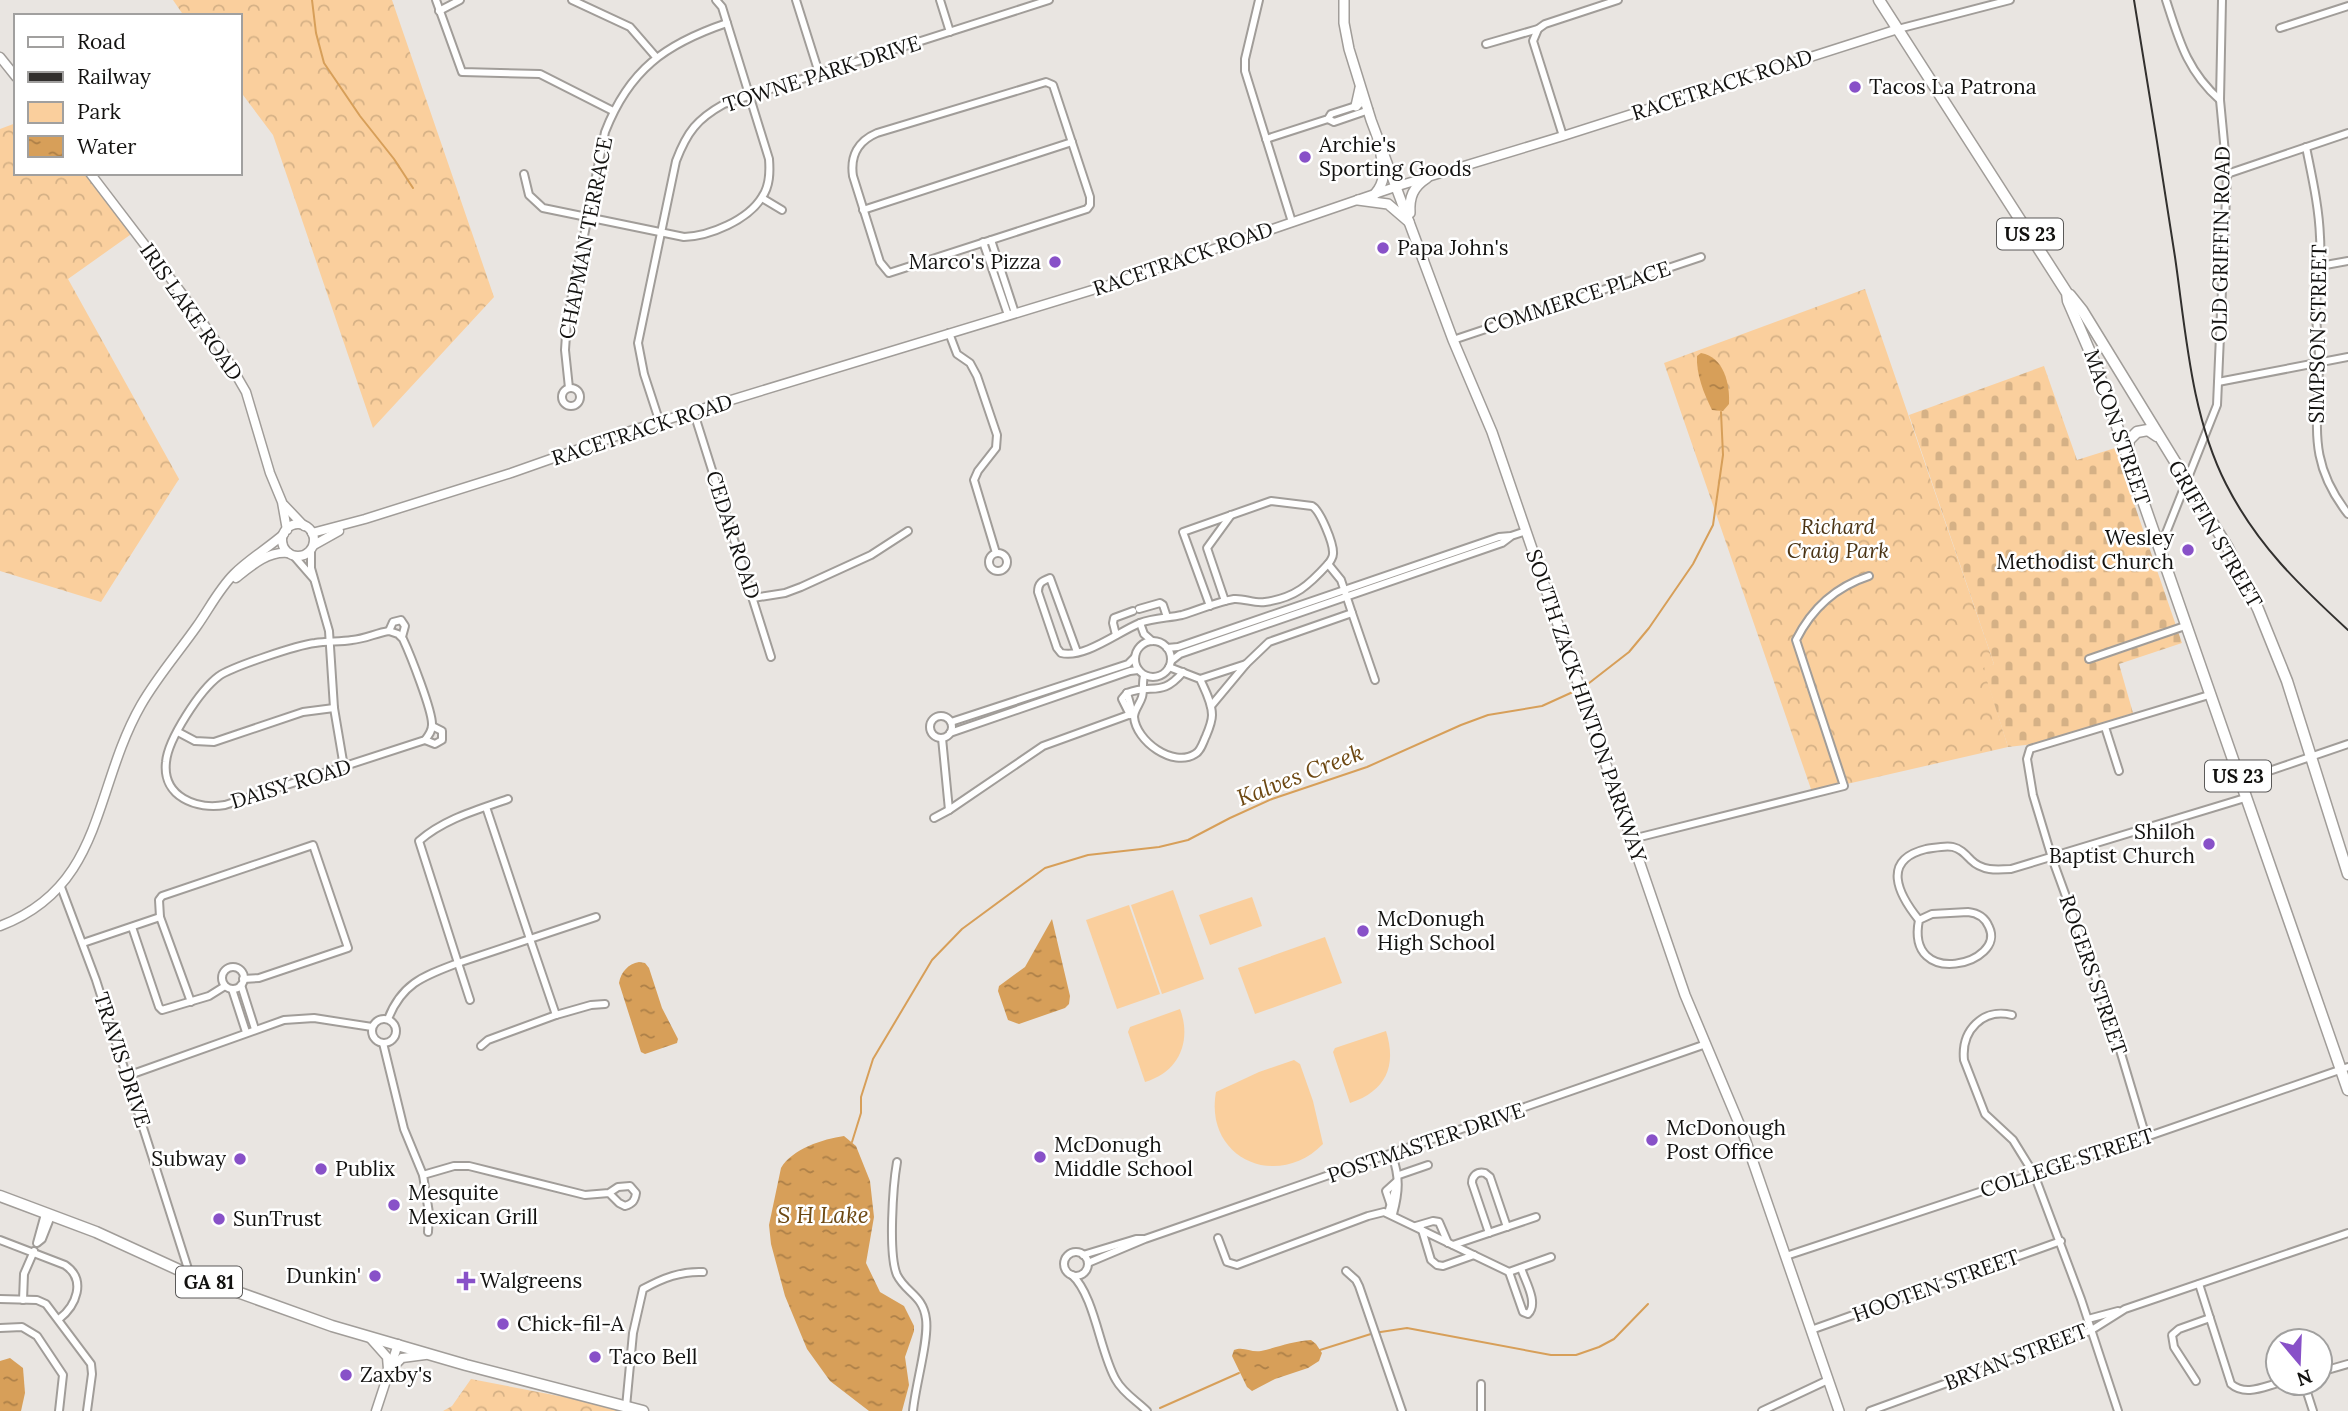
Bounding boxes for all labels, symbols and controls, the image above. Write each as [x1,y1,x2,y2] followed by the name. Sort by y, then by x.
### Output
[14,14,242,175] legend
[77,28,126,55] text: Road
[720,29,924,118] street label: TOWNE PARK DRIVE
[1628,43,1816,127] street label: RACETRACK ROAD
[77,63,151,90] text: Railway
[1869,73,2037,100] place label: Tacos La Patrona
[1847,79,1863,95] marker: Tacos La Patrona
[77,98,121,125] text: Park
[1318,131,1472,182] place label: Archie's Sporting Goods
[77,133,136,160] text: Water
[553,135,618,341] street label: CHAPMAN TERRACE
[2205,146,2236,342] street label: OLD GRIFFIN ROAD
[1297,149,1313,165] marker: Archie's Sporting Goods
[1089,215,1276,302] street label: RACETRACK ROAD
[1997,218,2063,250] road number: US 23
[1397,234,1508,261] place label: Papa John's
[134,238,249,386] street label: IRIS LAKE ROAD
[1375,240,1391,256] marker: Papa John's
[2302,244,2333,424] street label: SIMPSON STREET
[908,248,1041,275] place label: Marco's Pizza
[1047,254,1063,270] marker: Marco's Pizza
[1480,255,1674,341] street label: COMMERCE PLACE
[2078,345,2157,508] street label: MACON STREET
[548,388,736,472] street label: RACETRACK ROAD
[2162,455,2269,612] street label: GRIFFIN STREET
[700,467,767,602] street label: CEDAR ROAD
[1787,513,1889,564] park label: Richard Craig Park
[1996,524,2174,575] place label: Wesley Methodist Church
[2180,542,2196,558] marker: Wesley Methodist Church
[1520,546,1653,867] street label: SOUTH ZACK HINTON PARKWAY
[1232,737,1367,812] water label: Kalves Creek
[227,752,354,815] street label: DAISY ROAD
[2205,761,2271,792] road number: US 23
[2049,818,2195,869] place label: Shiloh Baptist Church
[2201,836,2217,852] marker: Shiloh Baptist Church
[2053,891,2134,1058] street label: ROGERS STREET
[1377,905,1495,956] place label: McDonugh High School
[1355,923,1371,939] marker: McDonugh High School
[88,989,157,1131] street label: TRAVIS DRIVE
[1324,1096,1528,1189] street label: POSTMASTER DRIVE
[1666,1114,1786,1165] place label: McDonough Post Office
[1977,1122,2157,1203] street label: COLLEGE STREET
[1054,1131,1193,1182] place label: McDonugh Middle School
[1644,1132,1660,1148] marker: McDonough Post Office
[151,1145,226,1172] place label: Subway
[1032,1149,1048,1165] marker: McDonugh Middle School
[232,1151,248,1167] marker: Subway
[335,1155,395,1182] place label: Publix
[313,1161,329,1177] marker: Publix
[408,1179,538,1230] place label: Mesquite Mexican Grill
[386,1197,402,1213] marker: Mesquite Mexican Grill
[777,1200,869,1229] water label: S H Lake
[233,1205,323,1232] place label: SunTrust
[211,1211,227,1227] marker: SunTrust
[1849,1243,2023,1328] street label: HOOTEN STREET
[286,1262,361,1289] place label: Dunkin'
[176,1266,242,1298] road number: GA 81
[480,1267,582,1294] place label: Walgreens
[367,1268,383,1284] marker: Dunkin'
[458,1273,474,1289] marker: Walgreens
[517,1310,625,1337] place label: Chick-fil-A
[495,1316,511,1332] marker: Chick-fil-A
[1940,1317,2091,1396] street label: BRYAN STREET
[2264,1327,2334,1397] north arrow
[609,1343,698,1370] place label: Taco Bell
[587,1349,603,1365] marker: Taco Bell
[360,1361,432,1388] place label: Zaxby's
[2293,1364,2315,1392] text: N
[338,1367,354,1383] marker: Zaxby's

